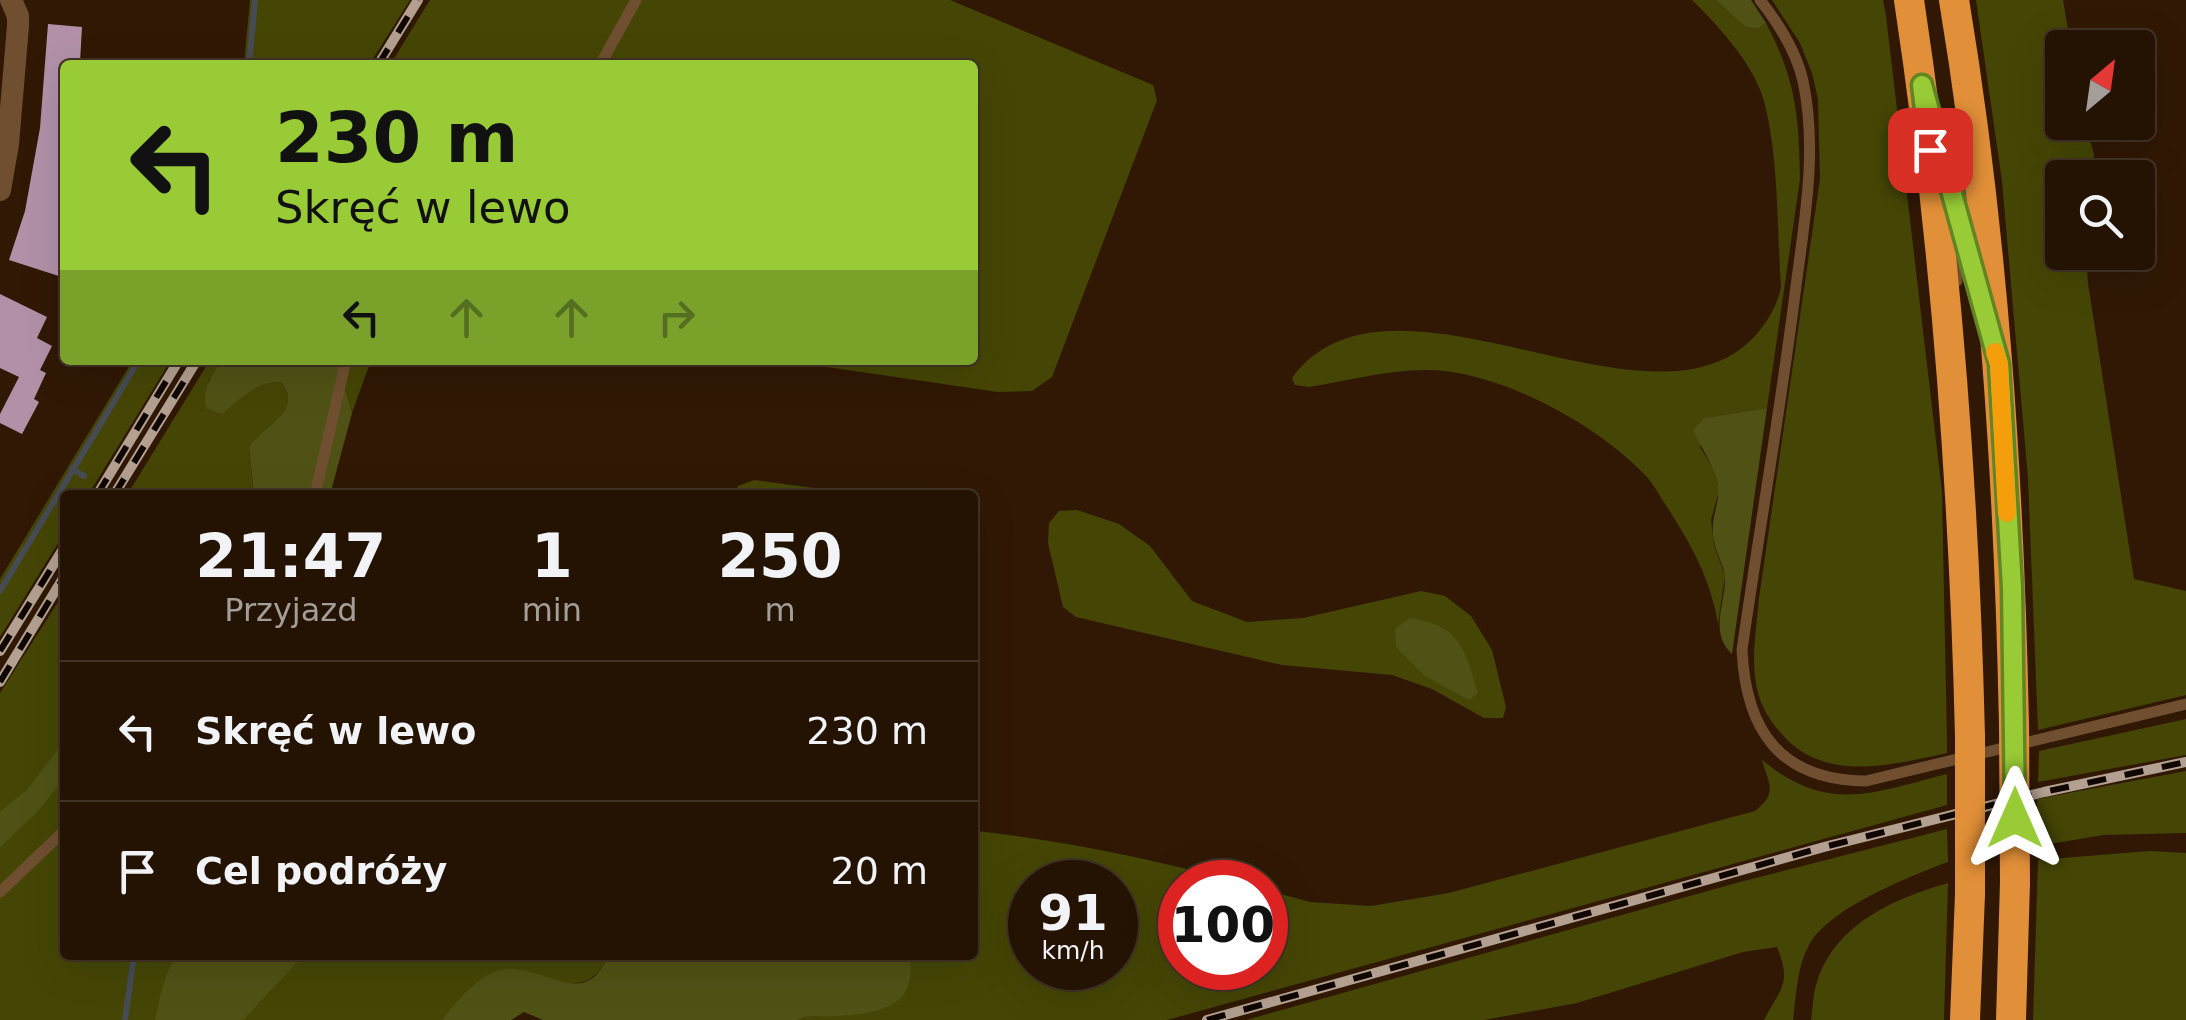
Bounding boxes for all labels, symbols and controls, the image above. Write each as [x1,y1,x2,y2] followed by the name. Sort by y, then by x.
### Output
[2045,30,2155,140] north arrow
[2045,30,2155,270] map controls
[275,97,518,179] text: 230 m
[110,100,240,230] icon: left
[1888,108,1973,193] pin
[1903,123,1958,178] icon: arrive
[2045,160,2155,270] button: search
[275,181,571,234] text: Skręć w lewo
[334,290,389,345] icon: left
[439,290,494,345] icon: ahead
[544,290,599,345] icon: ahead
[649,290,704,345] icon: right
[195,521,386,591] text: 21:47
[531,521,573,591] text: 1
[717,521,843,591] text: 250
[224,591,357,629] text: Przyjazd
[522,591,582,629] text: min
[764,591,796,629] text: m
[110,704,165,759] icon: left
[195,709,476,753] text: Skręć w lewo
[806,709,928,753] text: 230 m
[1963,766,2067,870] position arrow
[110,844,165,899] icon: arrive
[195,849,447,893] text: Cel podróży
[831,849,928,893] text: 20 m
[1158,860,1288,990] speed limit sign: 100
[1038,884,1108,942] text: 91
[1041,936,1105,965] text: km/h

